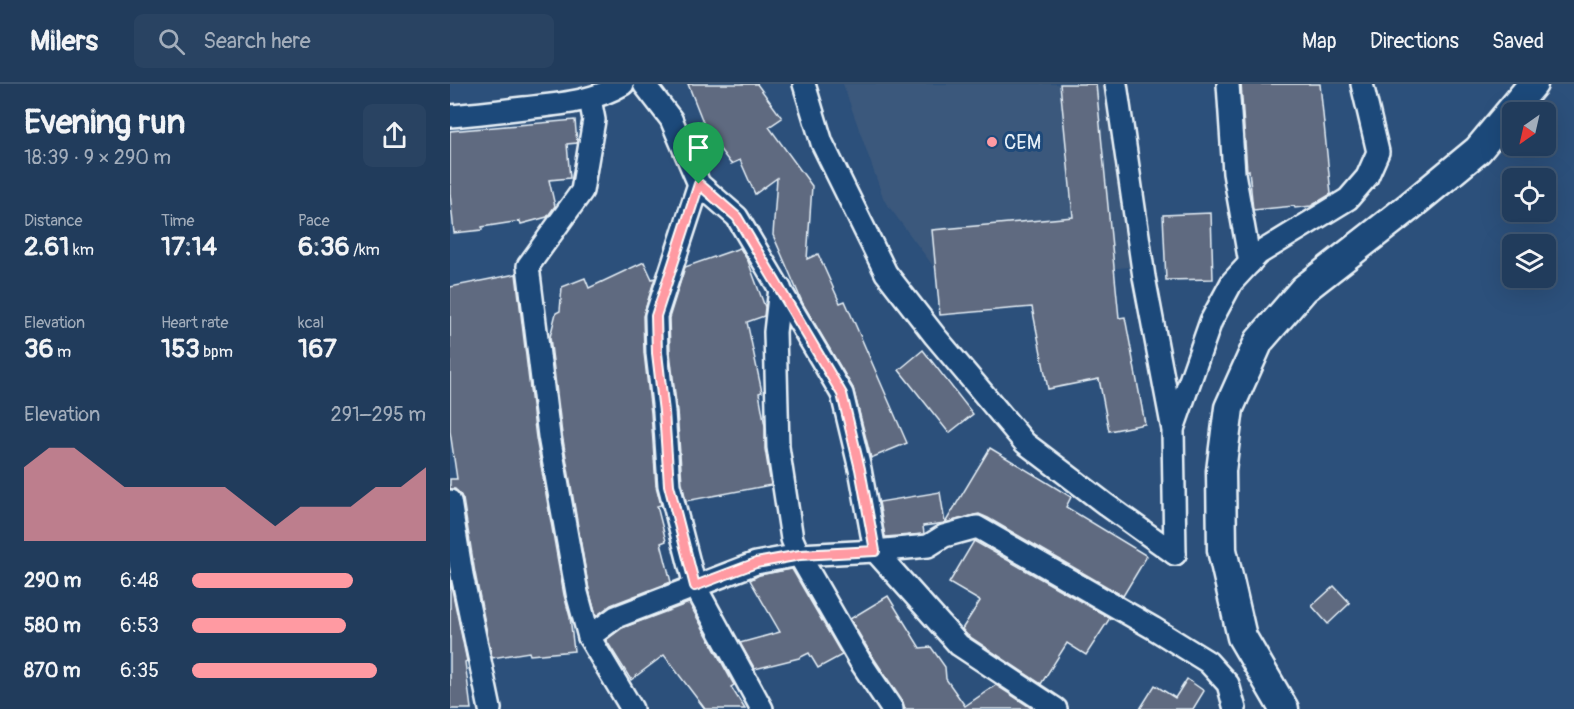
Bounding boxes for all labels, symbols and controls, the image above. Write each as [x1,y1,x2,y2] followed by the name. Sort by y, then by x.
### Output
[134,14,554,68] search box
[30,24,98,59] text: Milers
[155,25,188,58] icon: search
[203,27,311,55] text: Search here
[1302,28,1337,55] text: Map
[1370,28,1459,55] text: Directions
[1492,28,1544,55] text: Saved
[24,102,185,143] text: Evening run
[1502,102,1556,156] north arrow
[1502,102,1556,288] map controls
[363,104,426,167] button: share
[673,122,724,184] pin
[1004,130,1041,155] place label: CEM
[682,131,715,164] icon: arrive
[985,135,999,149] marker: CEM
[24,145,171,170] text: 18:39 · 9 × 290 m
[1502,168,1556,222] button: locate
[24,211,83,231] text: Distance
[161,211,194,231] text: Time
[298,211,330,231] text: Pace
[24,231,70,263] text: 2.61
[161,231,217,263] text: 17:14
[298,231,350,263] text: 6:36
[1502,234,1556,288] button: layers
[70,240,94,260] text: km
[350,240,380,260] text: /km
[24,313,85,333] text: Elevation
[161,313,228,333] text: Heart rate
[298,313,324,333] text: kcal
[24,333,54,365] text: 36
[161,333,200,365] text: 153
[298,333,337,365] text: 167
[54,342,71,362] text: m
[200,342,233,362] text: bpm
[24,402,100,427] text: Elevation
[331,402,426,427] text: 291–295 m
[24,568,81,593] text: 290 m
[120,568,159,593] text: 6:48
[24,613,81,638] text: 580 m
[120,613,159,638] text: 6:53
[24,658,80,683] text: 870 m
[120,658,159,683] text: 6:35

